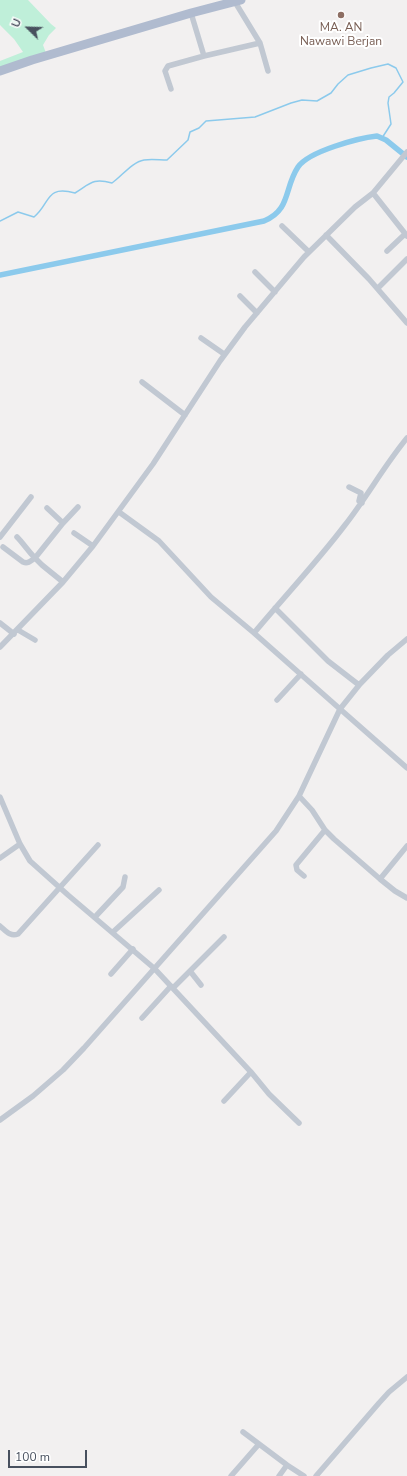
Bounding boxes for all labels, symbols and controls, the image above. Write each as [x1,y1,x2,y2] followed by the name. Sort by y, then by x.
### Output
[8,8,48,48] north arrow
[336,10,346,20] marker: MA. AN Nawawi Berjan
[8,16,25,30] text: U
[300,21,382,49] place label: MA. AN Nawawi Berjan
[10,1442,89,1468] scale bar
[15,1449,50,1465] text: 100 m

